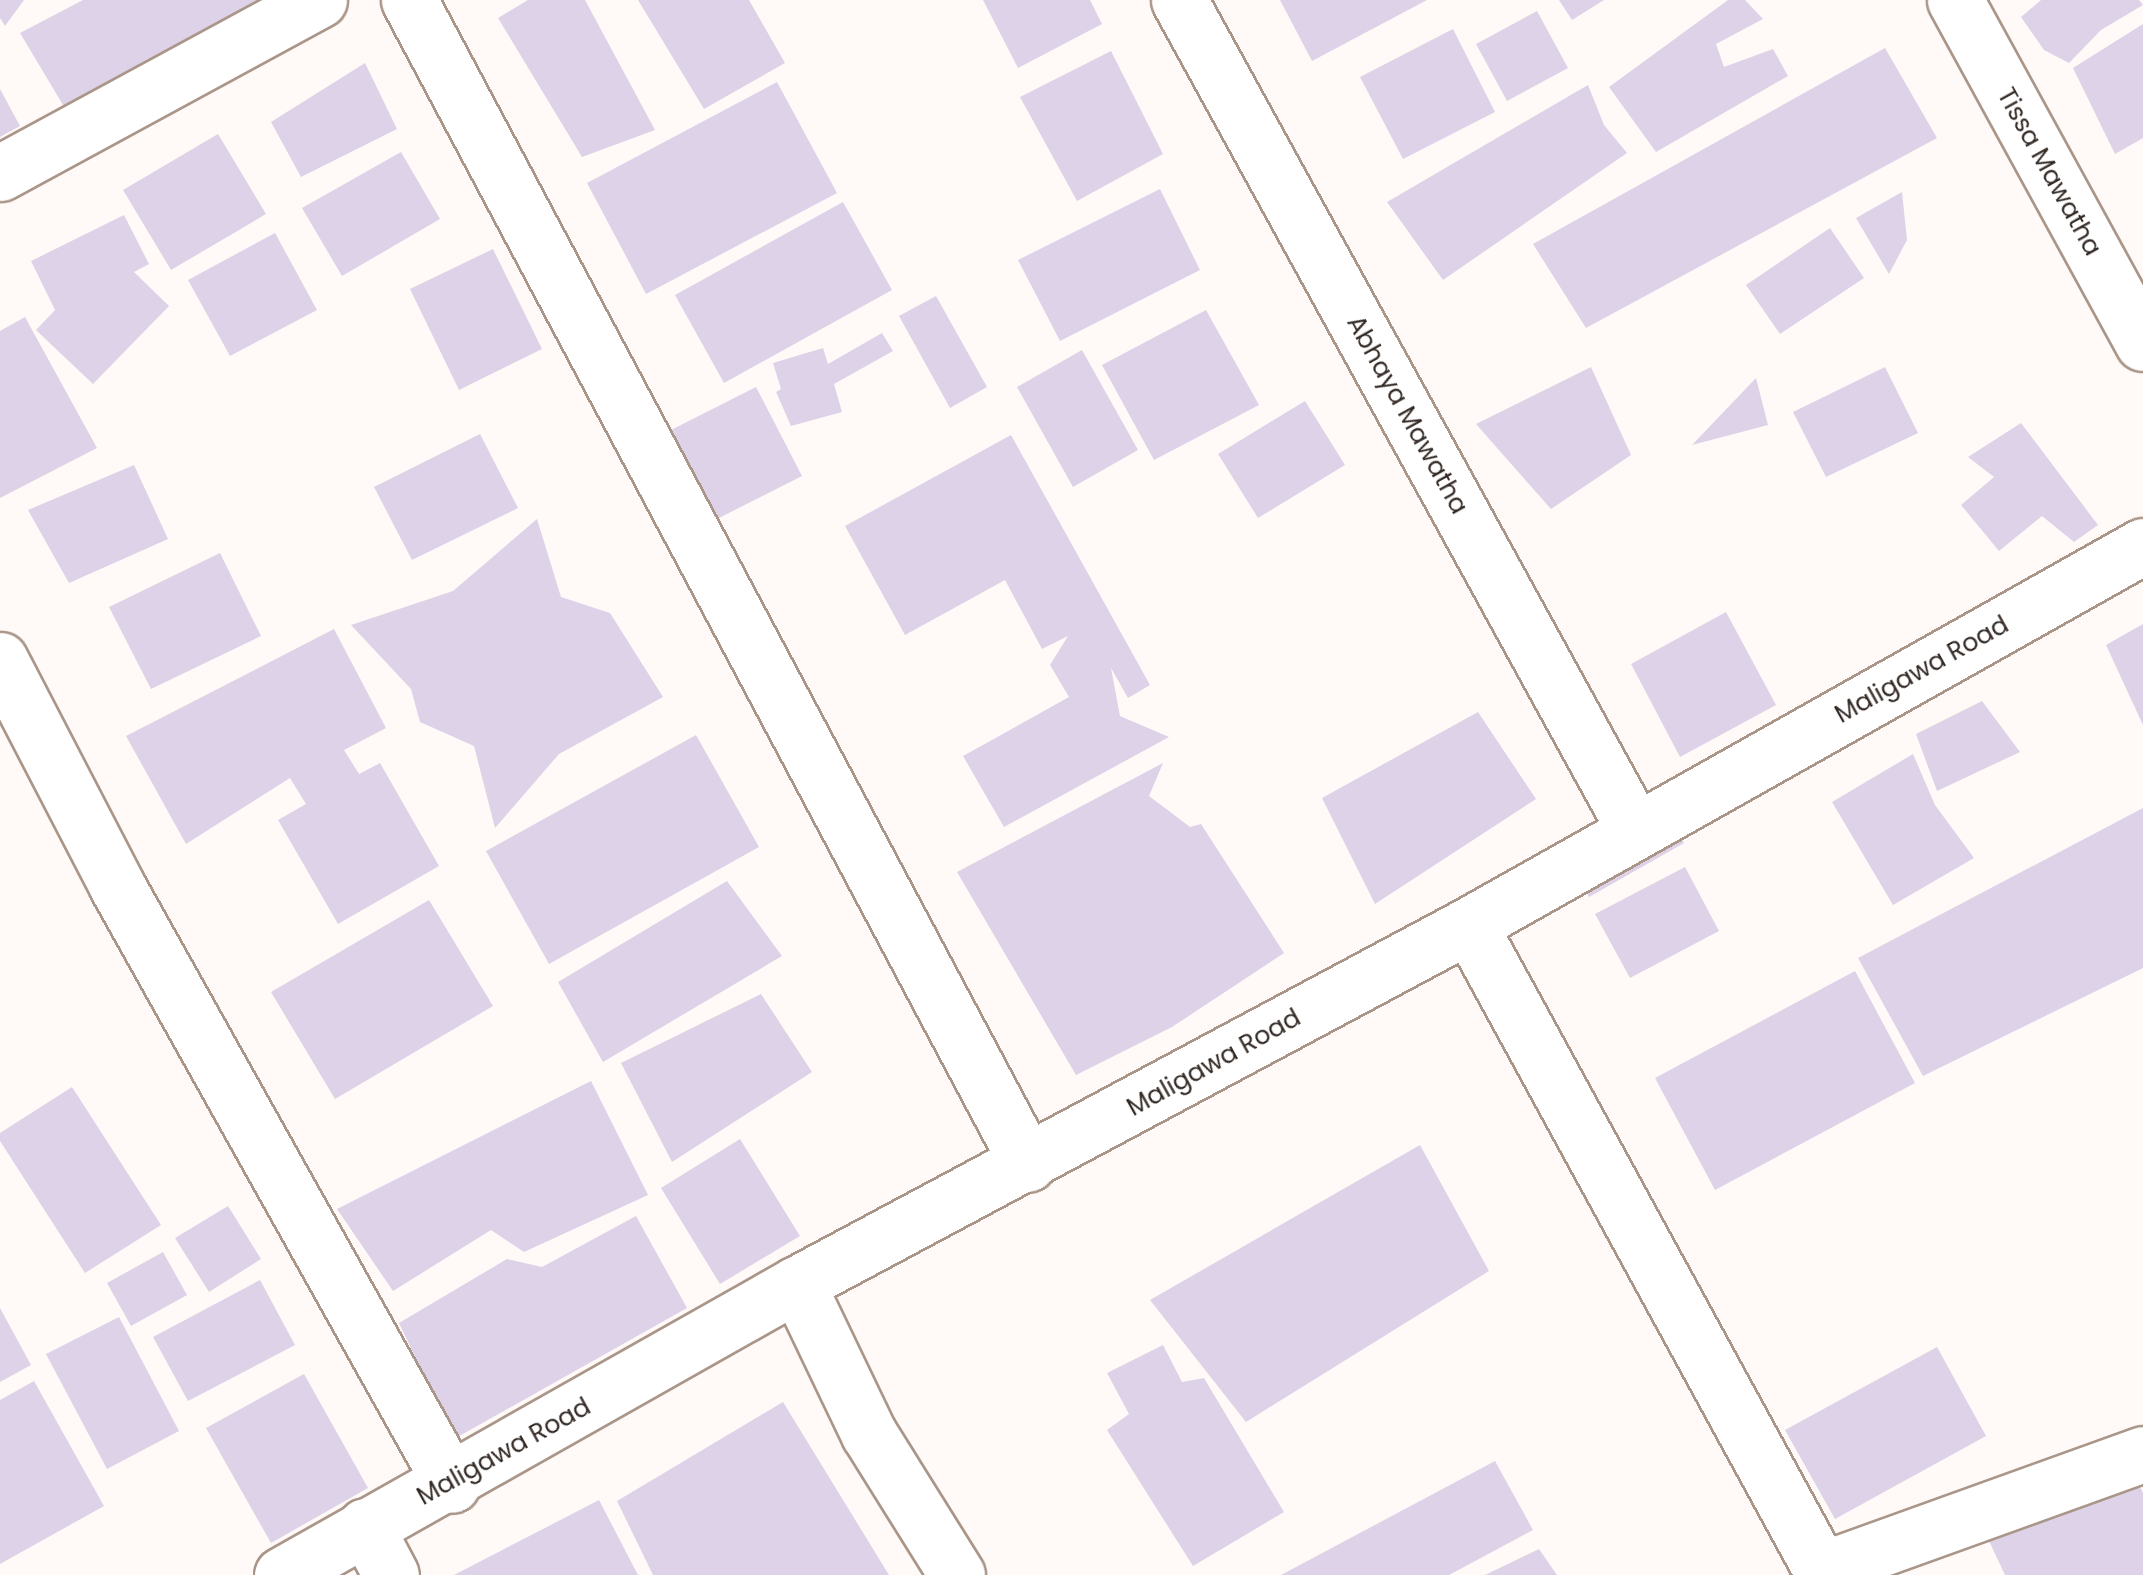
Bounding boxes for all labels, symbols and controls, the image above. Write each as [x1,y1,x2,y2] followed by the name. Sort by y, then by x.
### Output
[1991,83,2107,261] street label: Tissa Mawatha
[1340,311,1474,519] street label: Abhaya Mawatha
[1830,610,2014,730] street label: Maligawa Road
[1122,1003,1306,1123] street label: Maligawa Road
[412,1392,596,1512] street label: Maligawa Road

